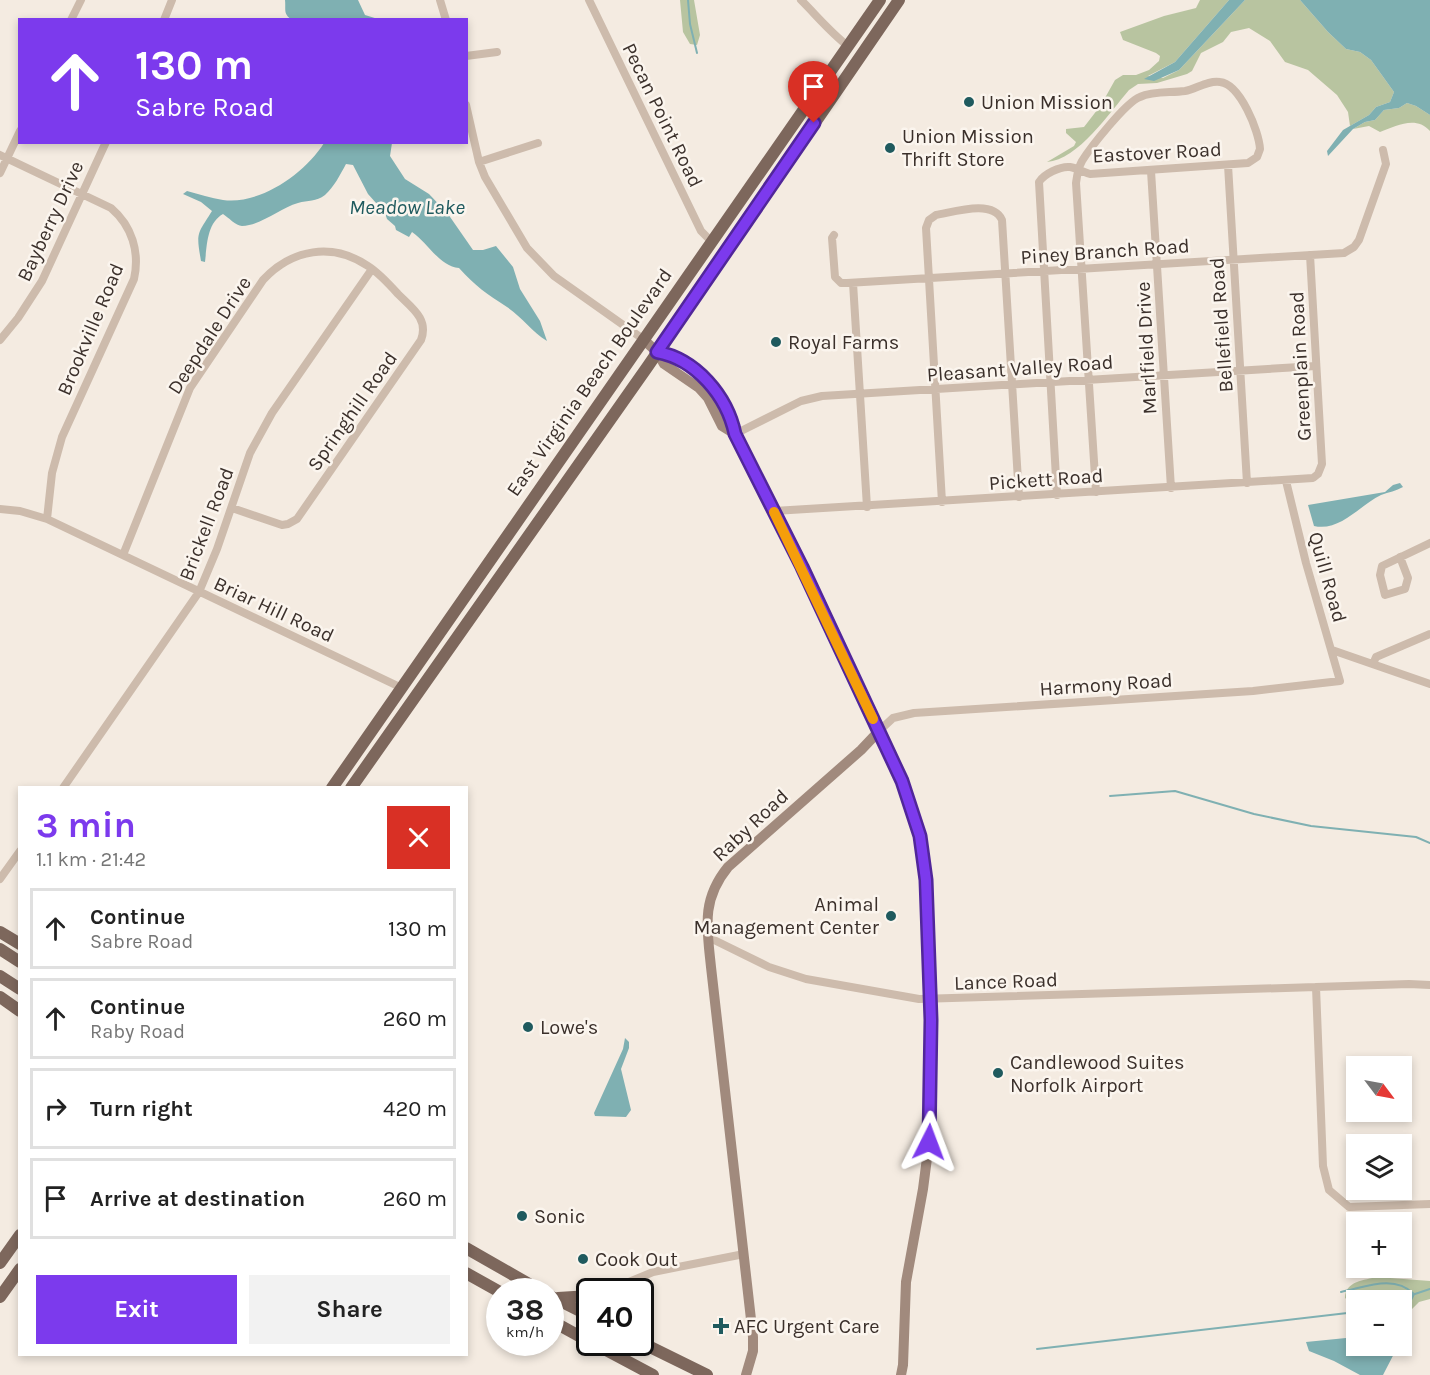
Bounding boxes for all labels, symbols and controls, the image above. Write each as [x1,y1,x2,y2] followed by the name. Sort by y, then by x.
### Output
[618,39,707,191] street label: Pecan Point Road
[135,40,253,90] text: 130 m
[36,42,114,120] icon: ahead
[788,61,839,123] pin
[797,70,830,103] icon: arrive
[135,91,274,123] text: Sabre Road
[981,91,1113,114] place label: Union Mission
[962,95,976,109] marker: Union Mission
[902,125,1034,171] place label: Union Mission Thrift Store
[1092,138,1222,167] street label: Eastover Road
[883,141,897,155] marker: Union Mission Thrift Store
[13,157,88,285] street label: Bayberry Drive
[349,195,465,219] water label: Meadow Lake
[1020,234,1190,269] street label: Piney Branch Road
[1205,257,1238,393] street label: Bellefield Road
[52,260,129,399] street label: Brookville Road
[502,264,677,501] street label: East Virginia Beach Boulevard
[163,272,256,398] street label: Deepdale Drive
[1132,281,1161,415] street label: Marlfield Drive
[1285,291,1316,441] street label: Greenplain Road
[788,331,899,354] place label: Royal Farms
[769,335,783,349] marker: Royal Farms
[303,347,402,475] street label: Springhill Road
[926,351,1114,386] street label: Pleasant Valley Road
[174,464,239,584] street label: Brickell Road
[988,464,1104,495] street label: Pickett Road
[1304,529,1351,625] street label: Quill Road
[210,572,338,647] street label: Briar Hill Road
[1039,668,1173,701] street label: Harmony Road
[708,784,793,866] street label: Raby Road
[36,804,136,846] text: 3 min
[387,806,450,869] button: close
[36,848,146,871] text: 1.1 km · 21:42
[693,893,880,939] place label: Animal Management Center
[90,904,185,930] text: Continue
[884,909,898,923] marker: Animal Management Center
[39,912,72,945] icon: ahead
[388,916,447,942] text: 130 m
[90,930,193,953] text: Sabre Road
[954,968,1058,995] street label: Lance Road
[90,994,185,1020] text: Continue
[39,1002,72,1035] icon: ahead
[383,1006,447,1032] text: 260 m
[540,1016,598,1039] place label: Lowe's
[90,1020,185,1043] text: Raby Road
[521,1020,535,1034] marker: Lowe's
[1010,1051,1184,1097] place label: Candlewood Suites Norfolk Airport
[1346,1056,1412,1122] north arrow
[1346,1056,1412,1356] map controls
[991,1066,1005,1080] marker: Candlewood Suites Norfolk Airport
[39,1092,72,1125] icon: right
[90,1096,193,1122] text: Turn right
[383,1096,447,1122] text: 420 m
[897,1110,961,1174] position arrow
[1346,1134,1412,1200] button: layers
[39,1182,72,1215] icon: arrive
[90,1186,305,1212] text: Arrive at destination
[383,1186,447,1212] text: 260 m
[534,1205,585,1228] place label: Sonic
[515,1209,529,1223] marker: Sonic
[1346,1212,1412,1278] button: +
[595,1248,678,1271] place label: Cook Out
[576,1252,590,1266] marker: Cook Out
[36,1275,237,1344] button: Exit
[249,1275,450,1344] button: Share
[576,1278,654,1356] speed limit sign: 40
[1346,1290,1412,1356] button: −
[506,1292,544,1328] text: 38
[734,1315,880,1338] place label: AFC Urgent Care
[712,1317,730,1335] marker: AFC Urgent Care
[506,1323,544,1341] text: km/h

